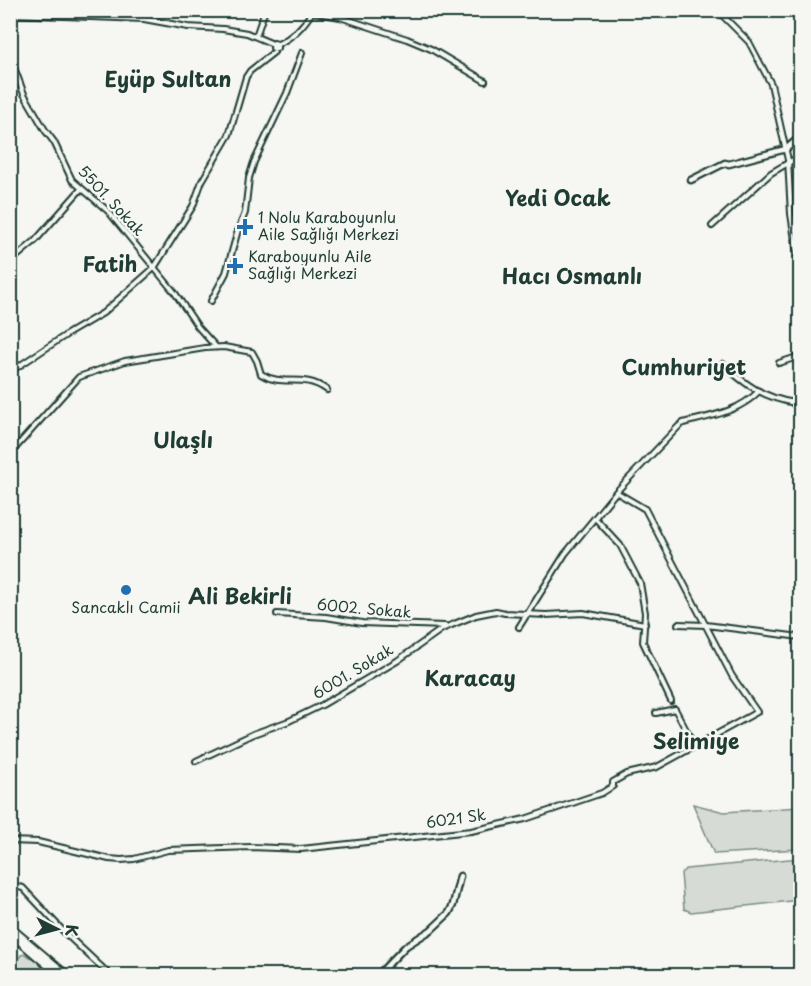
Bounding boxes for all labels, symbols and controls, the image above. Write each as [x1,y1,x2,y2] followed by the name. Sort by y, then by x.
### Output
[104,62,232,94] district label: Eyüp Sultan
[73,160,151,241] street label: 5501. Sokak
[505,181,611,213] district label: Yedi Ocak
[258,205,399,245] place label: 1 Nolu Karaboyunlu Aile Sağlığı Merkezi
[236,218,254,236] marker: 1 Nolu Karaboyunlu Aile Sağlığı Merkezi
[248,244,372,284] place label: Karaboyunlu Aile Sağlığı Merkezi
[83,247,137,279] district label: Fatih
[226,257,244,275] marker: Karaboyunlu Aile Sağlığı Merkezi
[502,259,642,291] district label: Hacı Osmanlı
[622,350,746,382] district label: Cumhuriyet
[153,423,213,455] district label: Ulaşlı
[188,579,292,611] district label: Ali Bekirli
[119,583,133,597] marker: Sancaklı Camii
[316,592,413,623] street label: 6002. Sokak
[71,595,181,618] place label: Sancaklı Camii
[307,637,397,704] street label: 6001. Sokak
[424,661,516,693] district label: Karacay
[653,724,739,756] district label: Selimiye
[424,802,487,833] street label: 6021 Sk
[27,899,87,959] north arrow
[60,924,85,938] text: K

